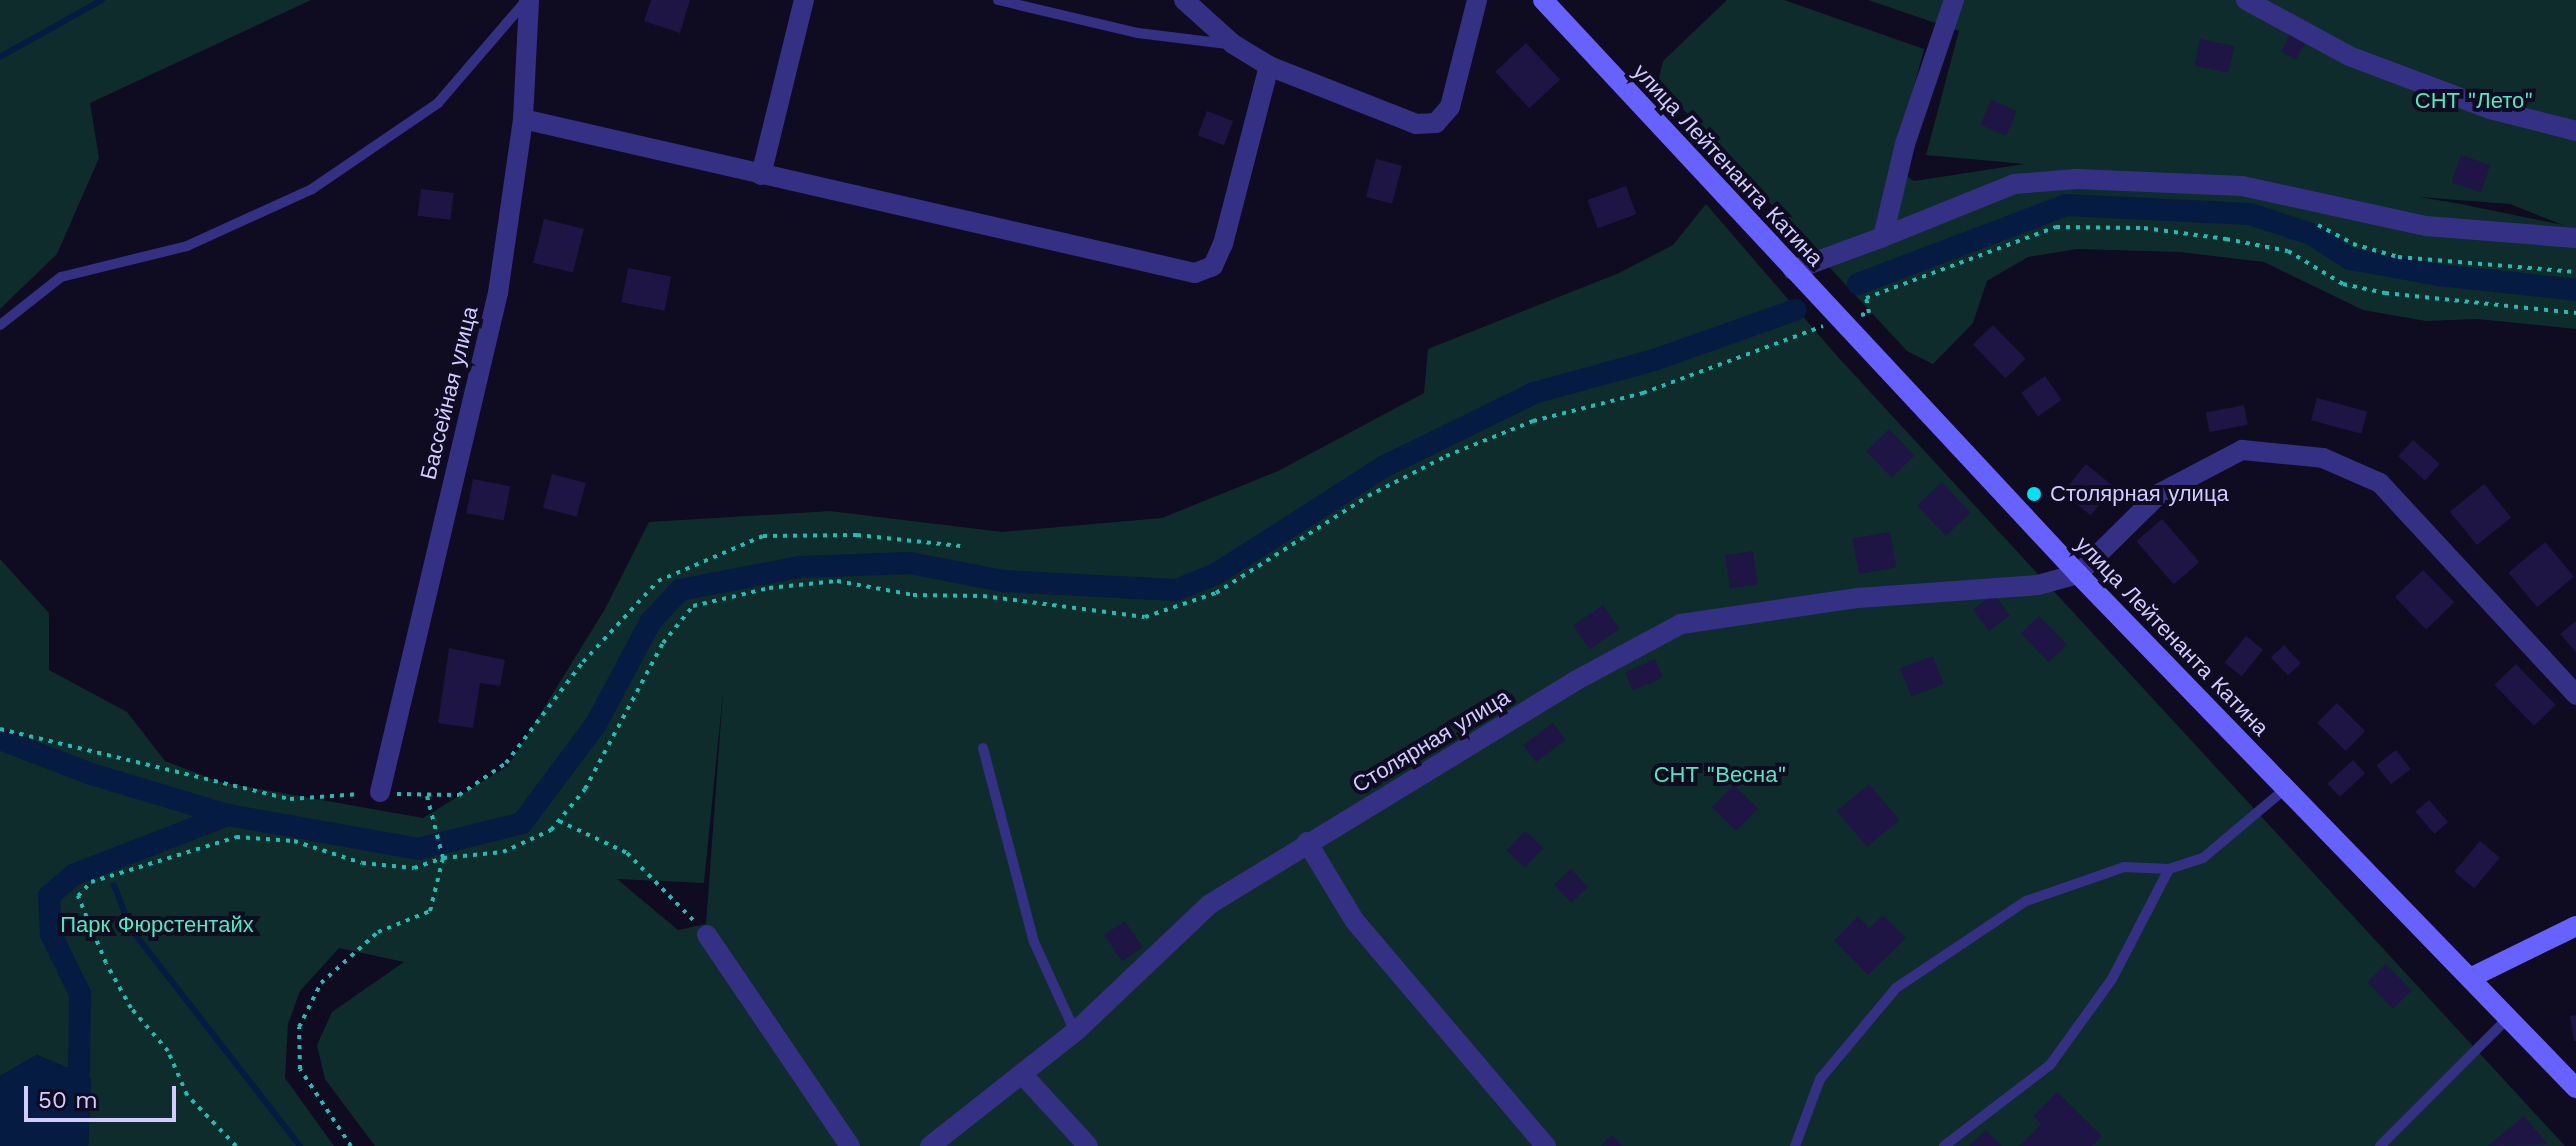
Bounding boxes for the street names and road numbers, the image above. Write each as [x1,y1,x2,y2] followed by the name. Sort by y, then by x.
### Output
[1627,59,1829,271] street label: улица Лейтенанта Катина
[415,304,483,482] street label: Бассейная улица
[2070,531,2274,741] street label: улица Лейтенанта Катина
[1348,684,1514,798] street label: Столярная улица

